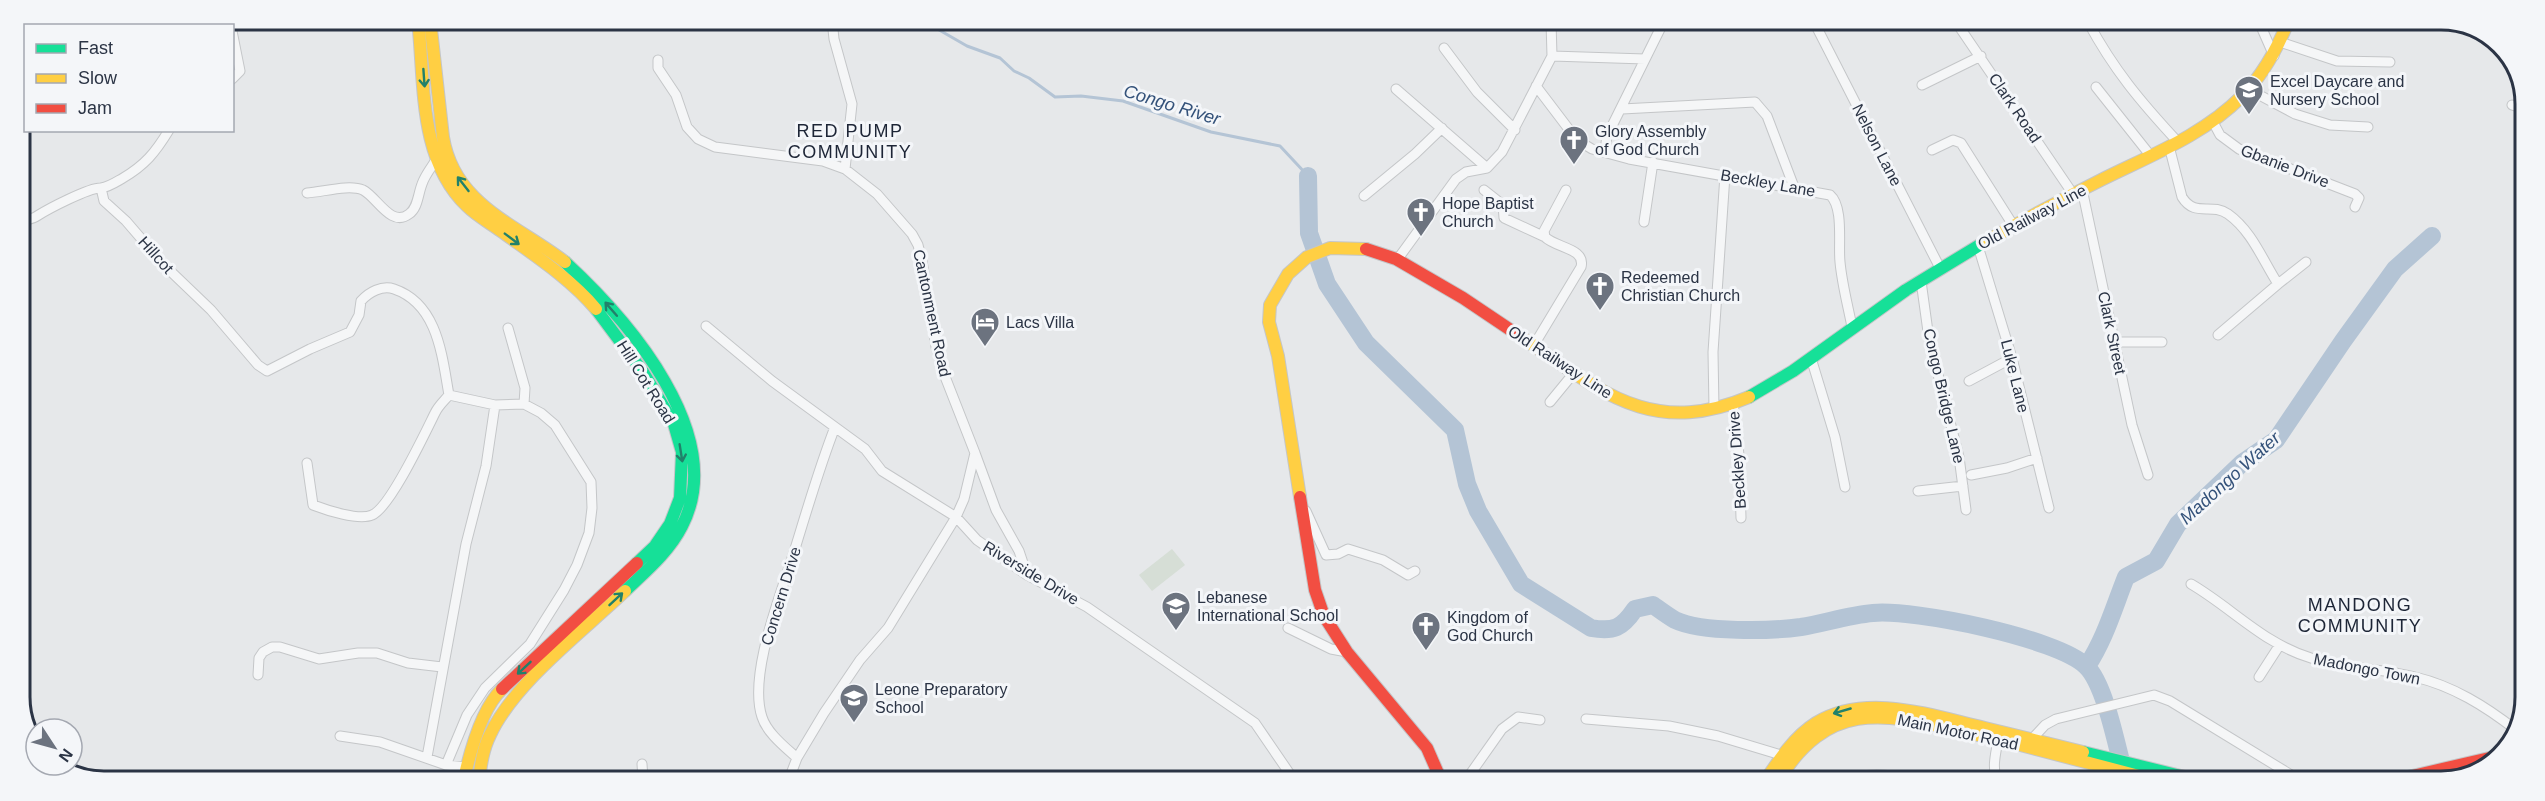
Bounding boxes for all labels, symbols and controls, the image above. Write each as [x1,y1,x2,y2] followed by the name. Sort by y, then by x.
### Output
[24,24,234,132] legend
[78,38,113,58] text: Fast
[78,68,118,88] text: Slow
[419,68,430,87] one-way arrow
[1986,70,2044,146] street label: Clark Road
[2270,73,2404,108] place label: Excel Daycare and Nursery School
[2233,74,2265,116] school or university icon: Excel Daycare and Nursery School
[1121,81,1224,129] water label: Congo River
[78,98,112,118] text: Jam
[1849,101,1905,189] street label: Nelson Lane
[788,121,912,162] district label: RED PUMP COMMUNITY
[1595,123,1706,158] place label: Glory Assembly of God Church
[1558,124,1590,166] church icon: Glory Assembly of God Church
[2238,141,2332,191] street label: Gbanie Drive
[1719,166,1817,200] street label: Beckley Lane
[456,176,469,192] one-way arrow
[1975,181,2089,253] street label: Old Railway Line
[1442,195,1534,230] place label: Hope Baptist Church
[1405,196,1437,238] church icon: Hope Baptist Church
[135,233,177,277] street label: Hillcot
[503,233,519,246] one-way arrow
[910,248,954,378] street label: Cantonment Road
[1621,269,1740,304] place label: Redeemed Christian Church
[1584,270,1616,312] church icon: Redeemed Christian Church
[2095,290,2129,377] street label: Clark Street
[604,302,618,317] one-way arrow
[969,306,1001,348] hotel icon: Lacs Villa
[1006,314,1074,331] place label: Lacs Villa
[1505,322,1615,402] street label: Old Railway Line
[1920,327,1968,465] street label: Congo Bridge Lane
[614,338,678,426] street label: Hill Cot Road
[1998,338,2032,414] street label: Luke Lane
[1725,411,1749,509] street label: Beckley Drive
[2176,427,2285,528] water label: Madongo Water
[676,443,687,462] one-way arrow
[980,538,1082,608] street label: Riverside Drive
[758,545,804,647] street label: Concern Drive
[1197,589,1338,624] place label: Lebanese International School
[1160,590,1192,632] school or university icon: Lebanese International School
[608,592,623,606] one-way arrow
[2298,595,2422,636] district label: MANDONG COMMUNITY
[1447,609,1533,644] place label: Kingdom of God Church
[1410,610,1442,652] church icon: Kingdom of God Church
[2312,650,2422,688] street label: Madongo Town
[517,661,532,675] one-way arrow
[875,681,1008,716] place label: Leone Preparatory School
[838,682,870,724] school or university icon: Leone Preparatory School
[1833,706,1852,718] one-way arrow
[1896,711,2020,753] street label: Main Motor Road
[24,717,84,777] north arrow
[55,746,76,765] text: N

